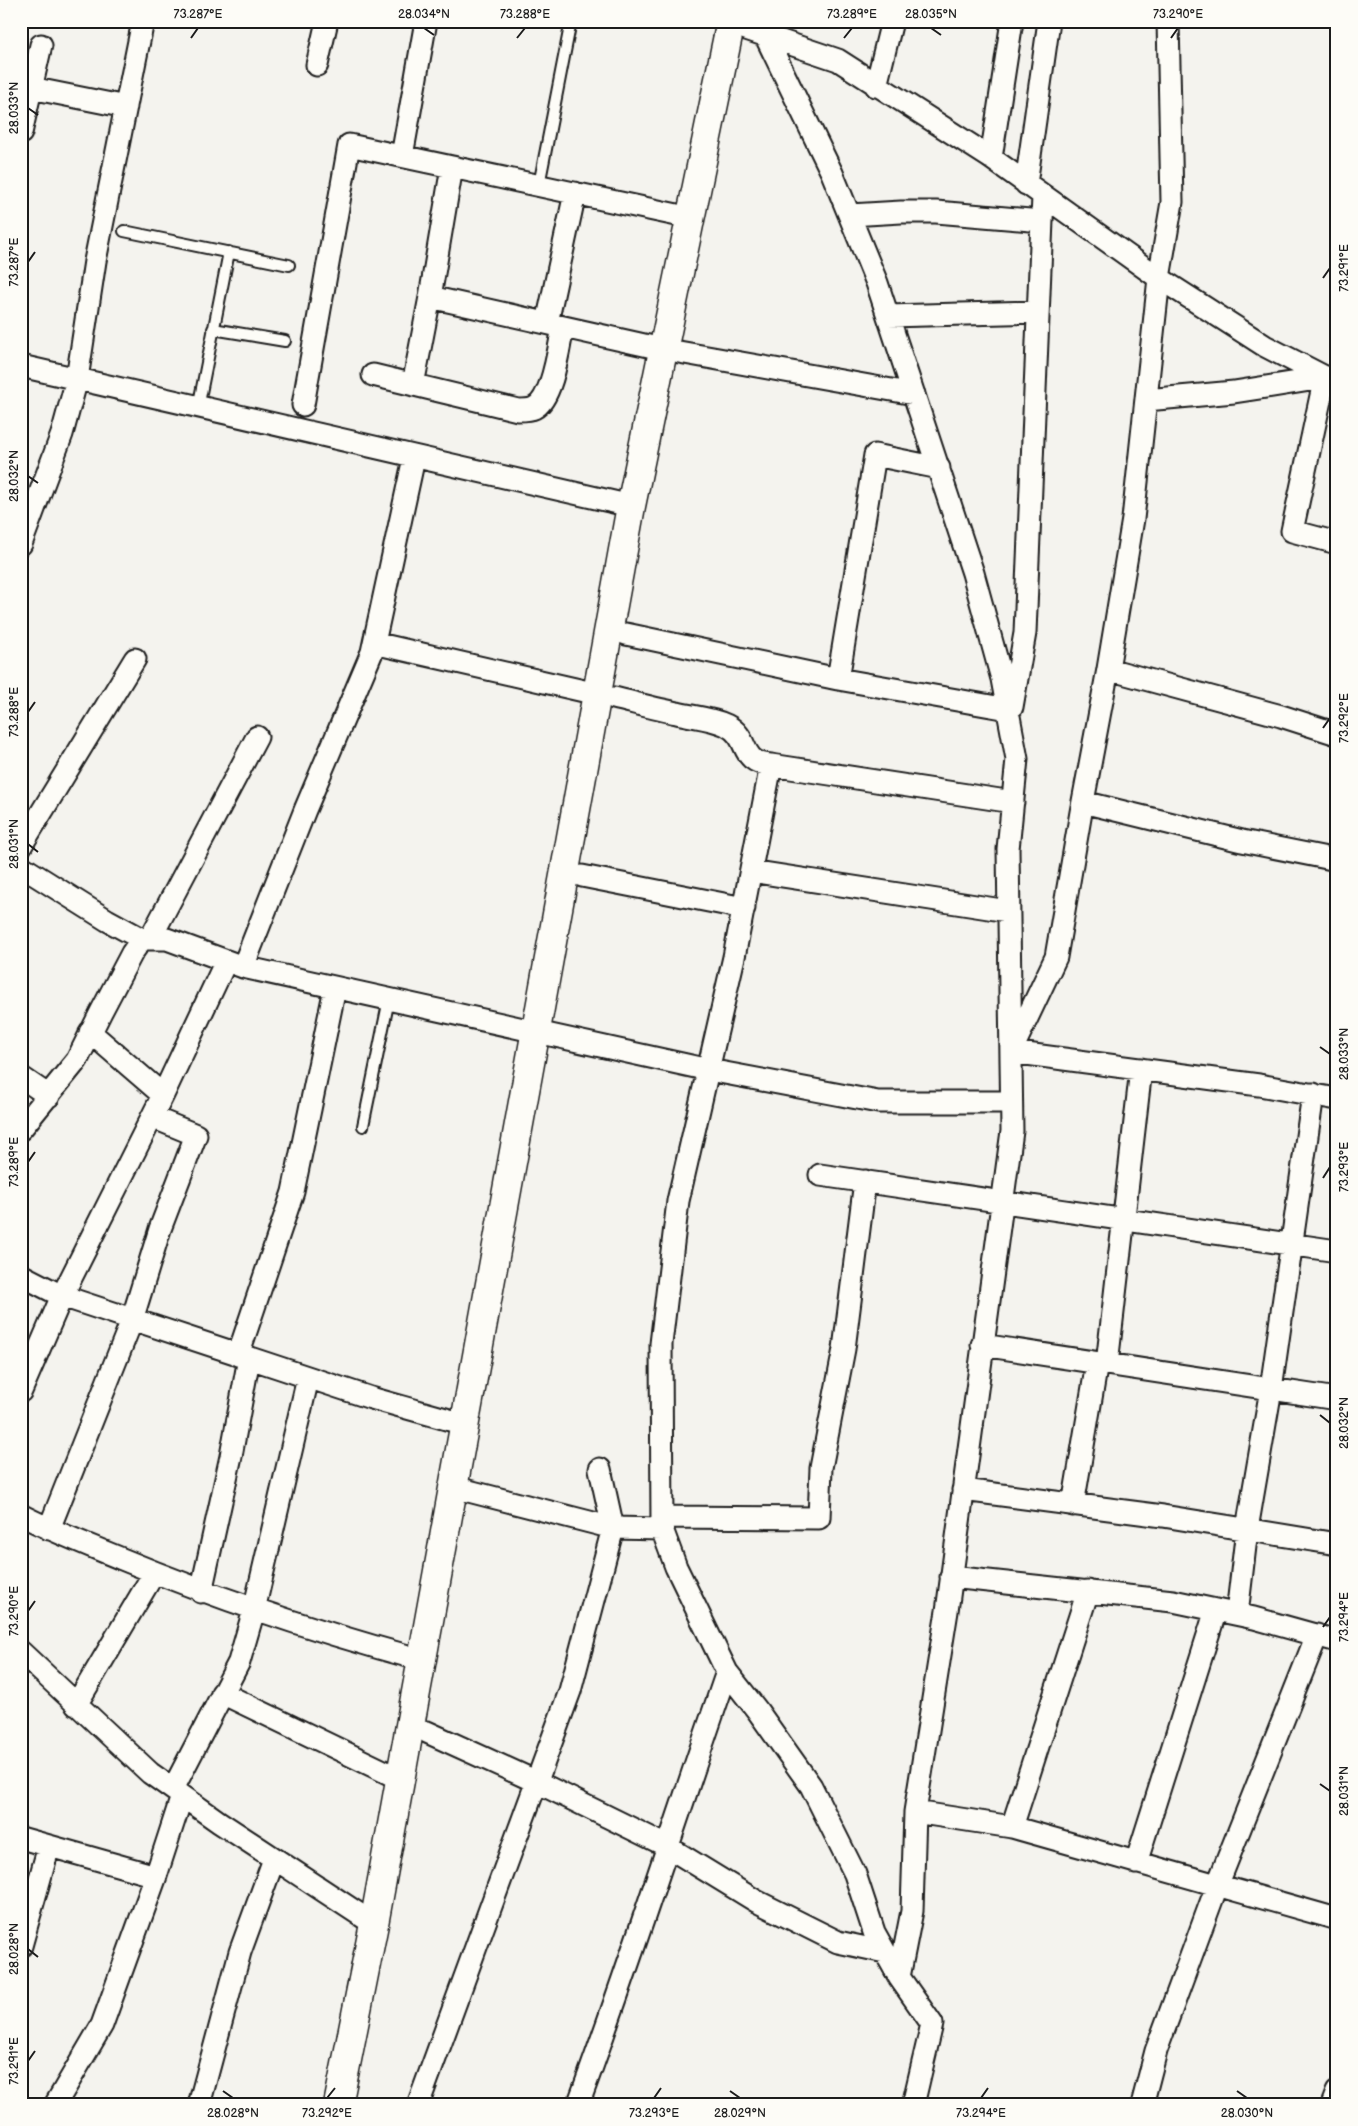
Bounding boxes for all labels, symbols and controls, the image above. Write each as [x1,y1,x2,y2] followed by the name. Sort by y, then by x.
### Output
[173,7,223,22] text: 73.287°E
[398,7,450,22] text: 28.034°N
[500,7,550,22] text: 73.288°E
[827,7,877,22] text: 73.289°E
[905,7,957,22] text: 28.035°N
[1153,7,1203,22] text: 73.290°E
[7,82,22,134] text: 28.033°N
[7,237,22,287] text: 73.287°E
[1337,244,1352,292] text: 73.291°E
[7,450,22,502] text: 28.032°N
[7,687,22,737] text: 73.288°E
[1337,693,1352,743] text: 73.292°E
[7,819,22,869] text: 28.031°N
[1337,1028,1352,1080] text: 28.033°N
[7,1137,22,1187] text: 73.289°E
[1337,1142,1352,1192] text: 73.293°E
[1337,1397,1352,1449] text: 28.032°N
[7,1586,22,1636] text: 73.290°E
[1337,1592,1352,1642] text: 73.294°E
[1337,1766,1352,1816] text: 28.031°N
[7,1923,22,1975] text: 28.028°N
[7,2037,22,2085] text: 73.291°E
[207,2106,259,2121] text: 28.028°N
[302,2106,352,2121] text: 73.292°E
[629,2106,679,2121] text: 73.293°E
[714,2106,766,2121] text: 28.029°N
[956,2106,1006,2121] text: 73.294°E
[1221,2106,1273,2121] text: 28.030°N

